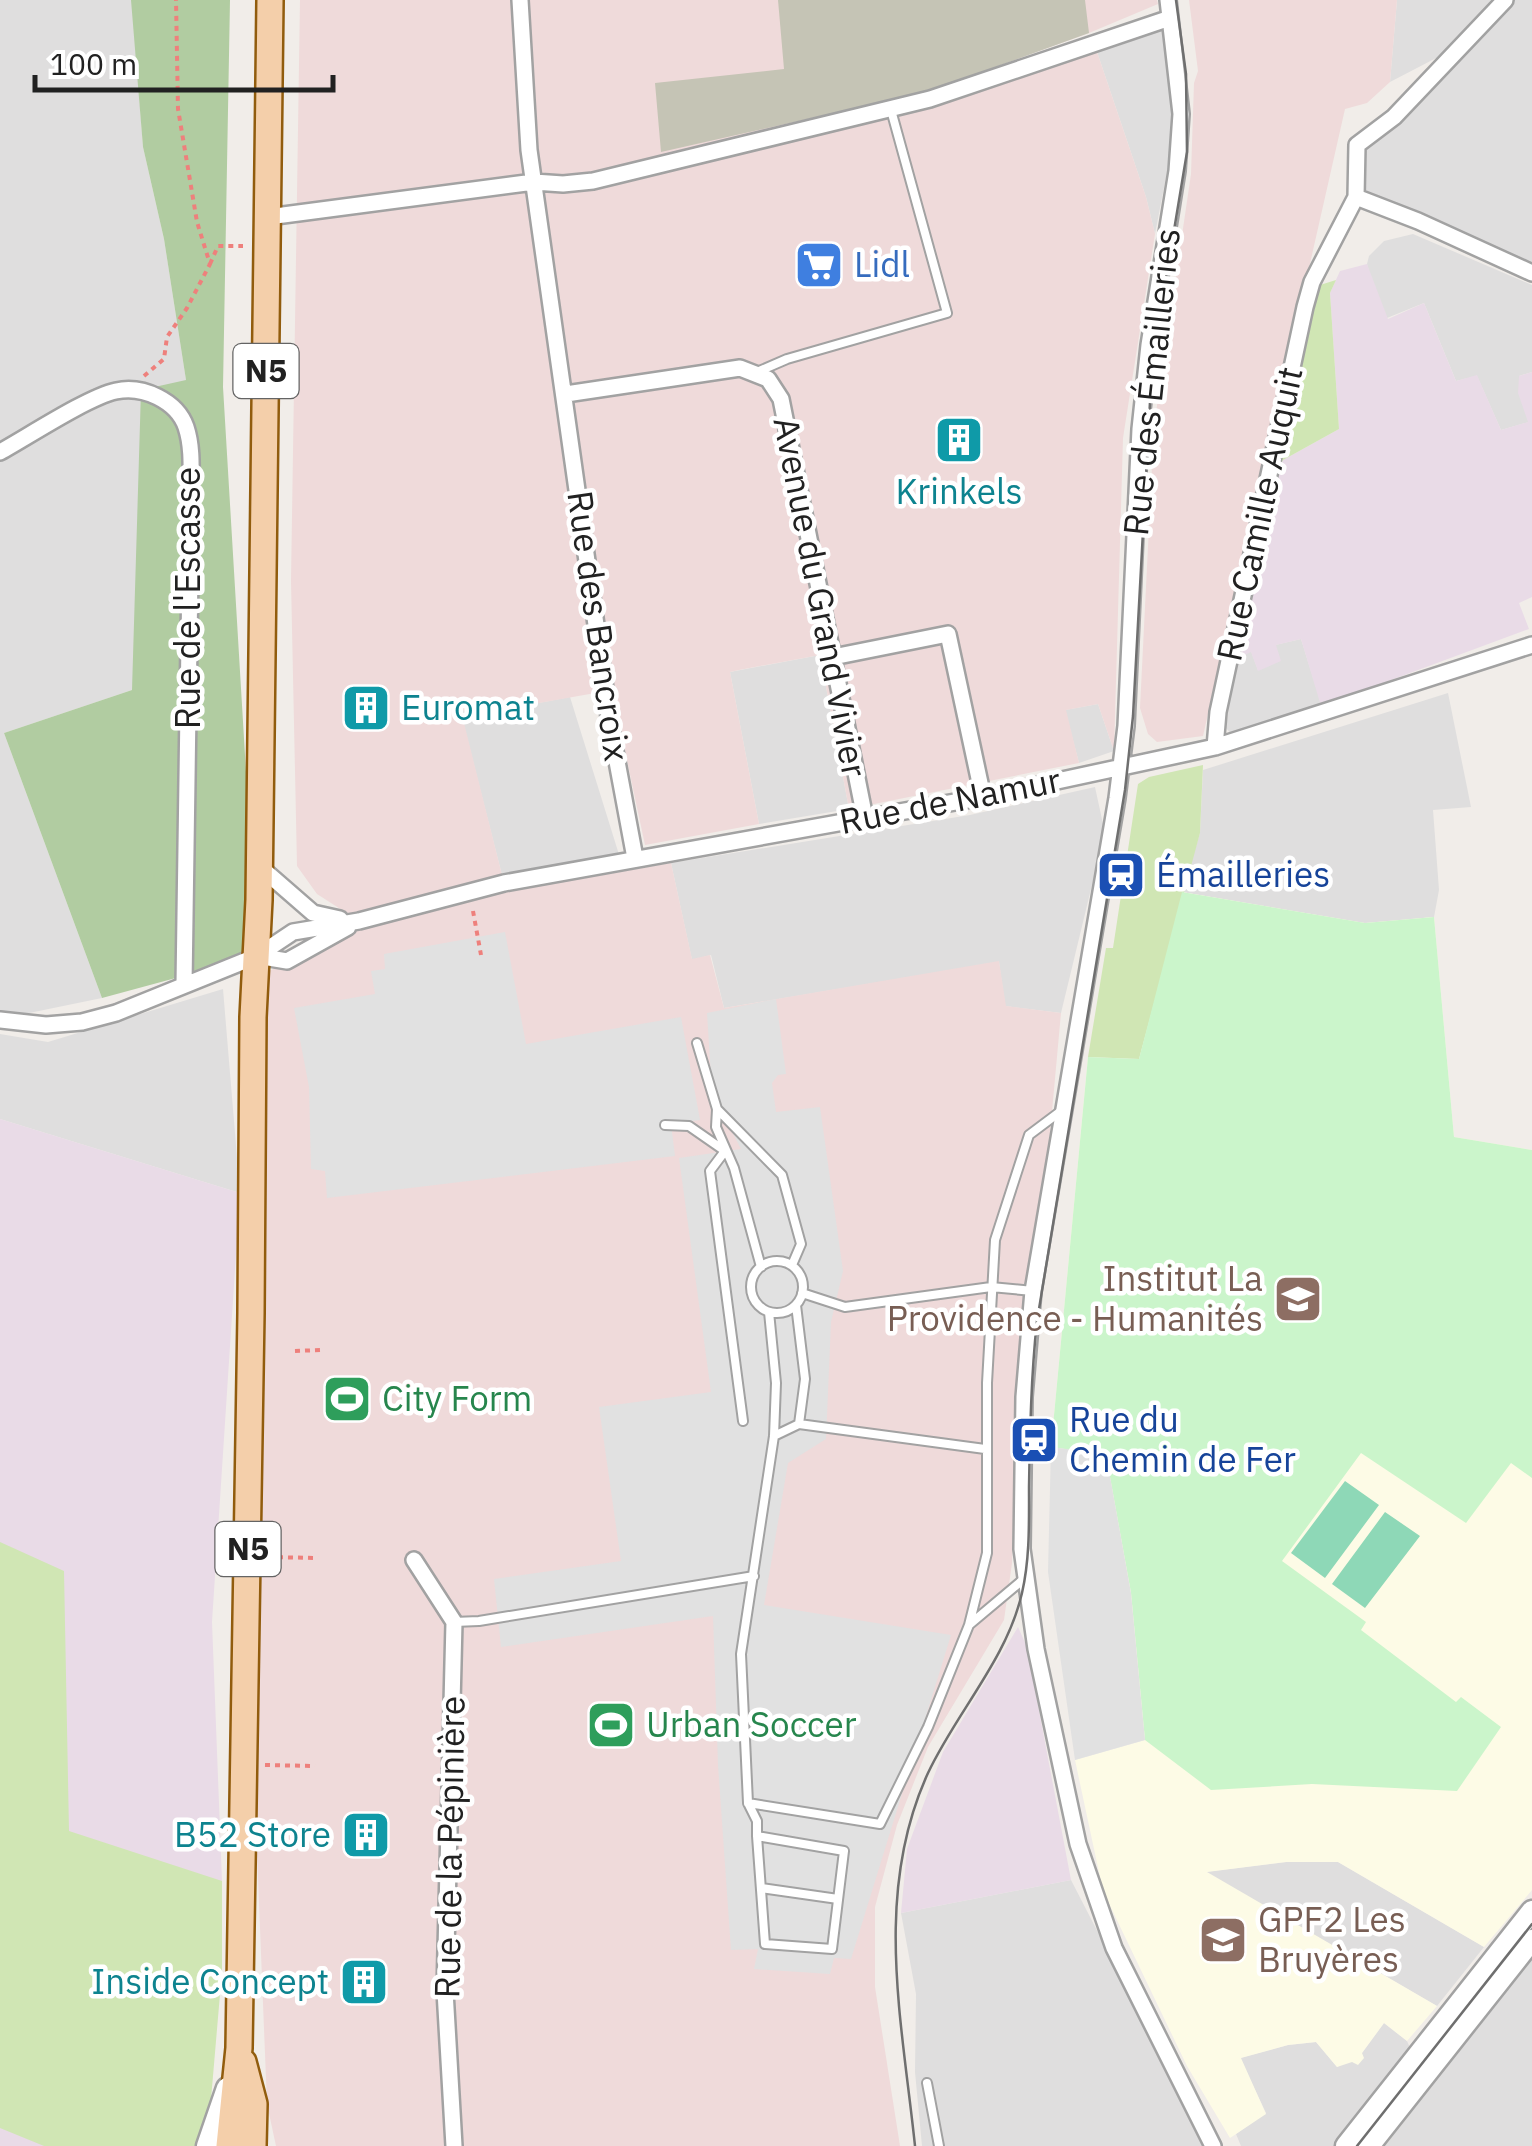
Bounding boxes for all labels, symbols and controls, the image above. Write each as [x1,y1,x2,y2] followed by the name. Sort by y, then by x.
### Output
[35,30,332,92] scale bar
[50,44,137,83] text: 100 m
[1112,226,1190,538] street label: Rue des Émailleries
[793,239,845,291] supermarket icon: Lidl
[854,241,910,287] place label: Lidl
[234,344,298,398] road number: N5
[1205,363,1313,665] street label: Rue Camille Auquit
[764,413,878,781] street label: Avenue du Grand Vivier
[933,414,985,466] building icon: Krinkels
[164,467,210,729] street label: Rue de l'Escasse
[896,468,1022,514] place label: Krinkels
[557,488,641,764] street label: Rue des Bancroix
[340,682,392,734] building icon: Euromat
[401,684,535,730] place label: Euromat
[835,756,1064,844] street label: Rue de Namur
[1095,849,1147,901] station icon: Émailleries
[1156,851,1330,897] place label: Émailleries
[887,1255,1263,1341] place label: Institut La Providence - Humanités
[1272,1273,1324,1325] school or university icon: Institut La Providence - Humanités
[321,1373,373,1425] sports icon: City Form
[382,1375,532,1421] place label: City Form
[1069,1396,1296,1482] place label: Rue du Chemin de Fer
[1008,1414,1060,1466] station icon: Rue du Chemin de Fer
[216,1522,280,1576] road number: N5
[423,1695,475,1999] street label: Rue de la Pépinière
[585,1699,637,1751] sports icon: Urban Soccer
[646,1701,857,1747] place label: Urban Soccer
[340,1809,392,1861] building icon: B52 Store
[174,1811,331,1857] place label: B52 Store
[1258,1896,1406,1982] place label: GPF2 Les Bruyères
[1197,1914,1249,1966] school or university icon: GPF2 Les Bruyères
[338,1956,390,2008] building icon: Inside Concept
[91,1958,329,2004] place label: Inside Concept

